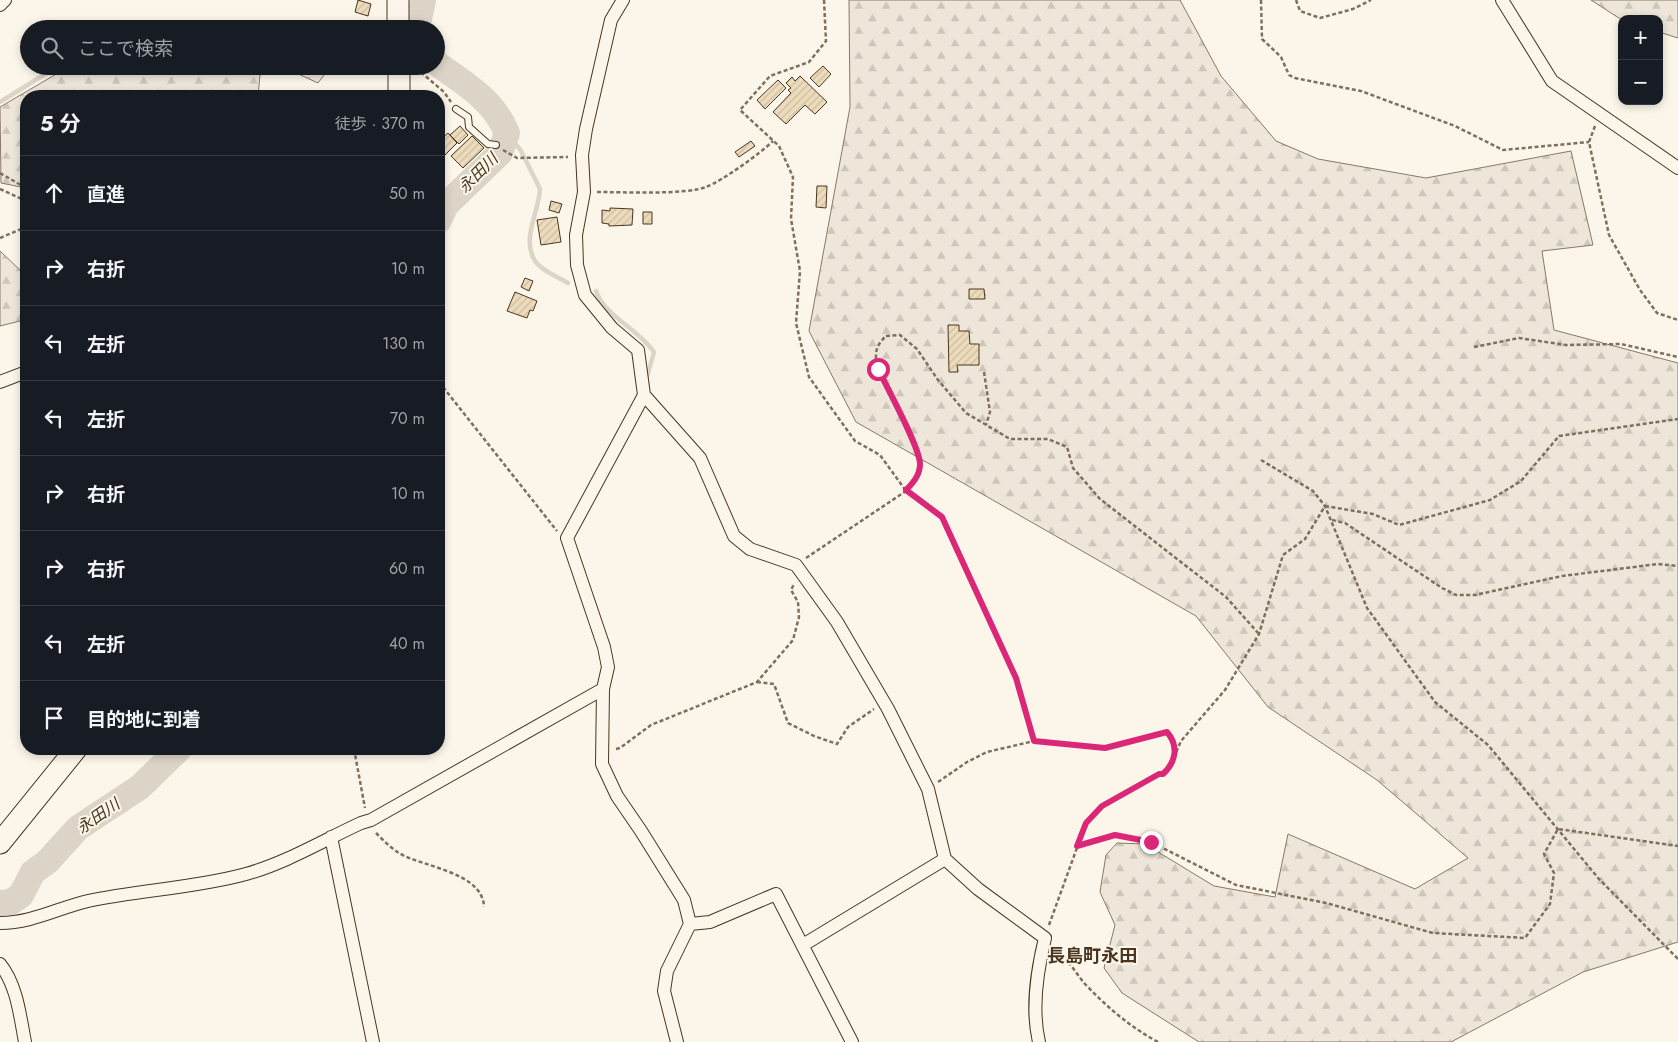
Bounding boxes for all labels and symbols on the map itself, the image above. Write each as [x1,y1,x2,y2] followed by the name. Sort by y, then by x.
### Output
[453,146,505,198] water label: 永田川
[867,358,890,381] route start
[72,792,126,839] water label: 永田川
[1140,831,1163,854] route end
[1047,943,1137,969] district label: 長島町永田

